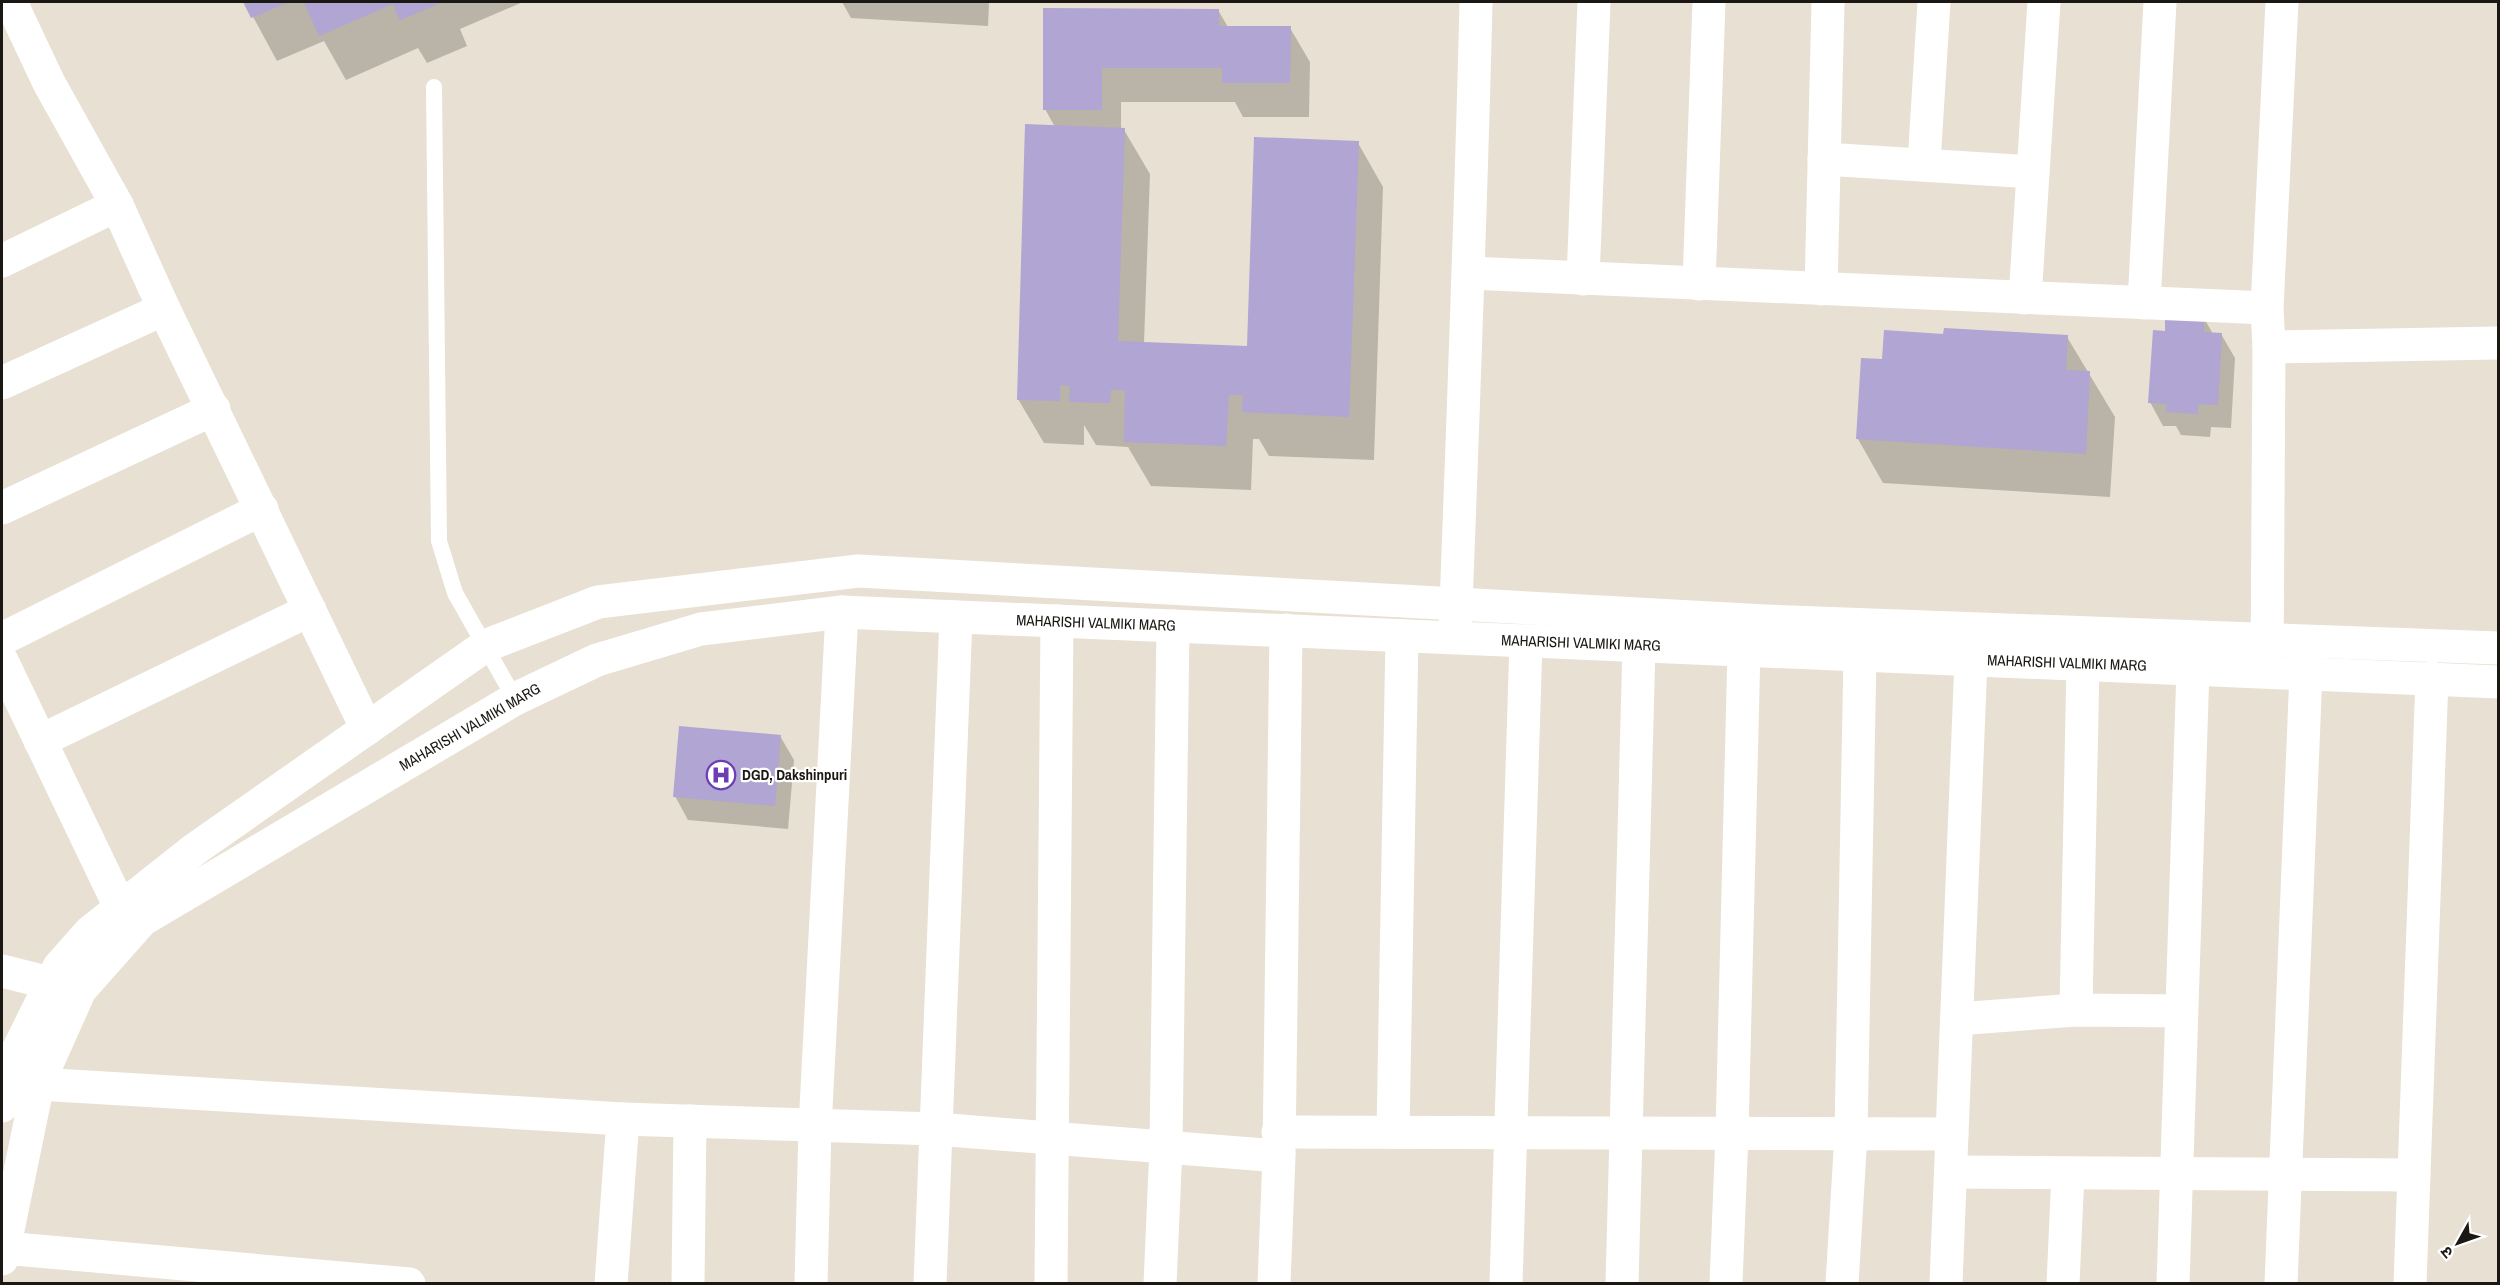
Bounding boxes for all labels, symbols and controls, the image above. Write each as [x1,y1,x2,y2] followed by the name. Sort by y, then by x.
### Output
[1016,609,1176,636] street label: MAHARISHI VALMIKI MARG
[1501,629,1661,656] street label: MAHARISHI VALMIKI MARG
[1987,649,2147,676] street label: MAHARISHI VALMIKI MARG
[395,678,544,776] street label: MAHARISHI VALMIKI MARG
[705,759,737,791] hospital icon: DGD, Dakshinpuri
[742,764,847,785] place label: DGD, Dakshinpuri
[2428,1213,2488,1273] north arrow
[2435,1242,2458,1263] text: उ

